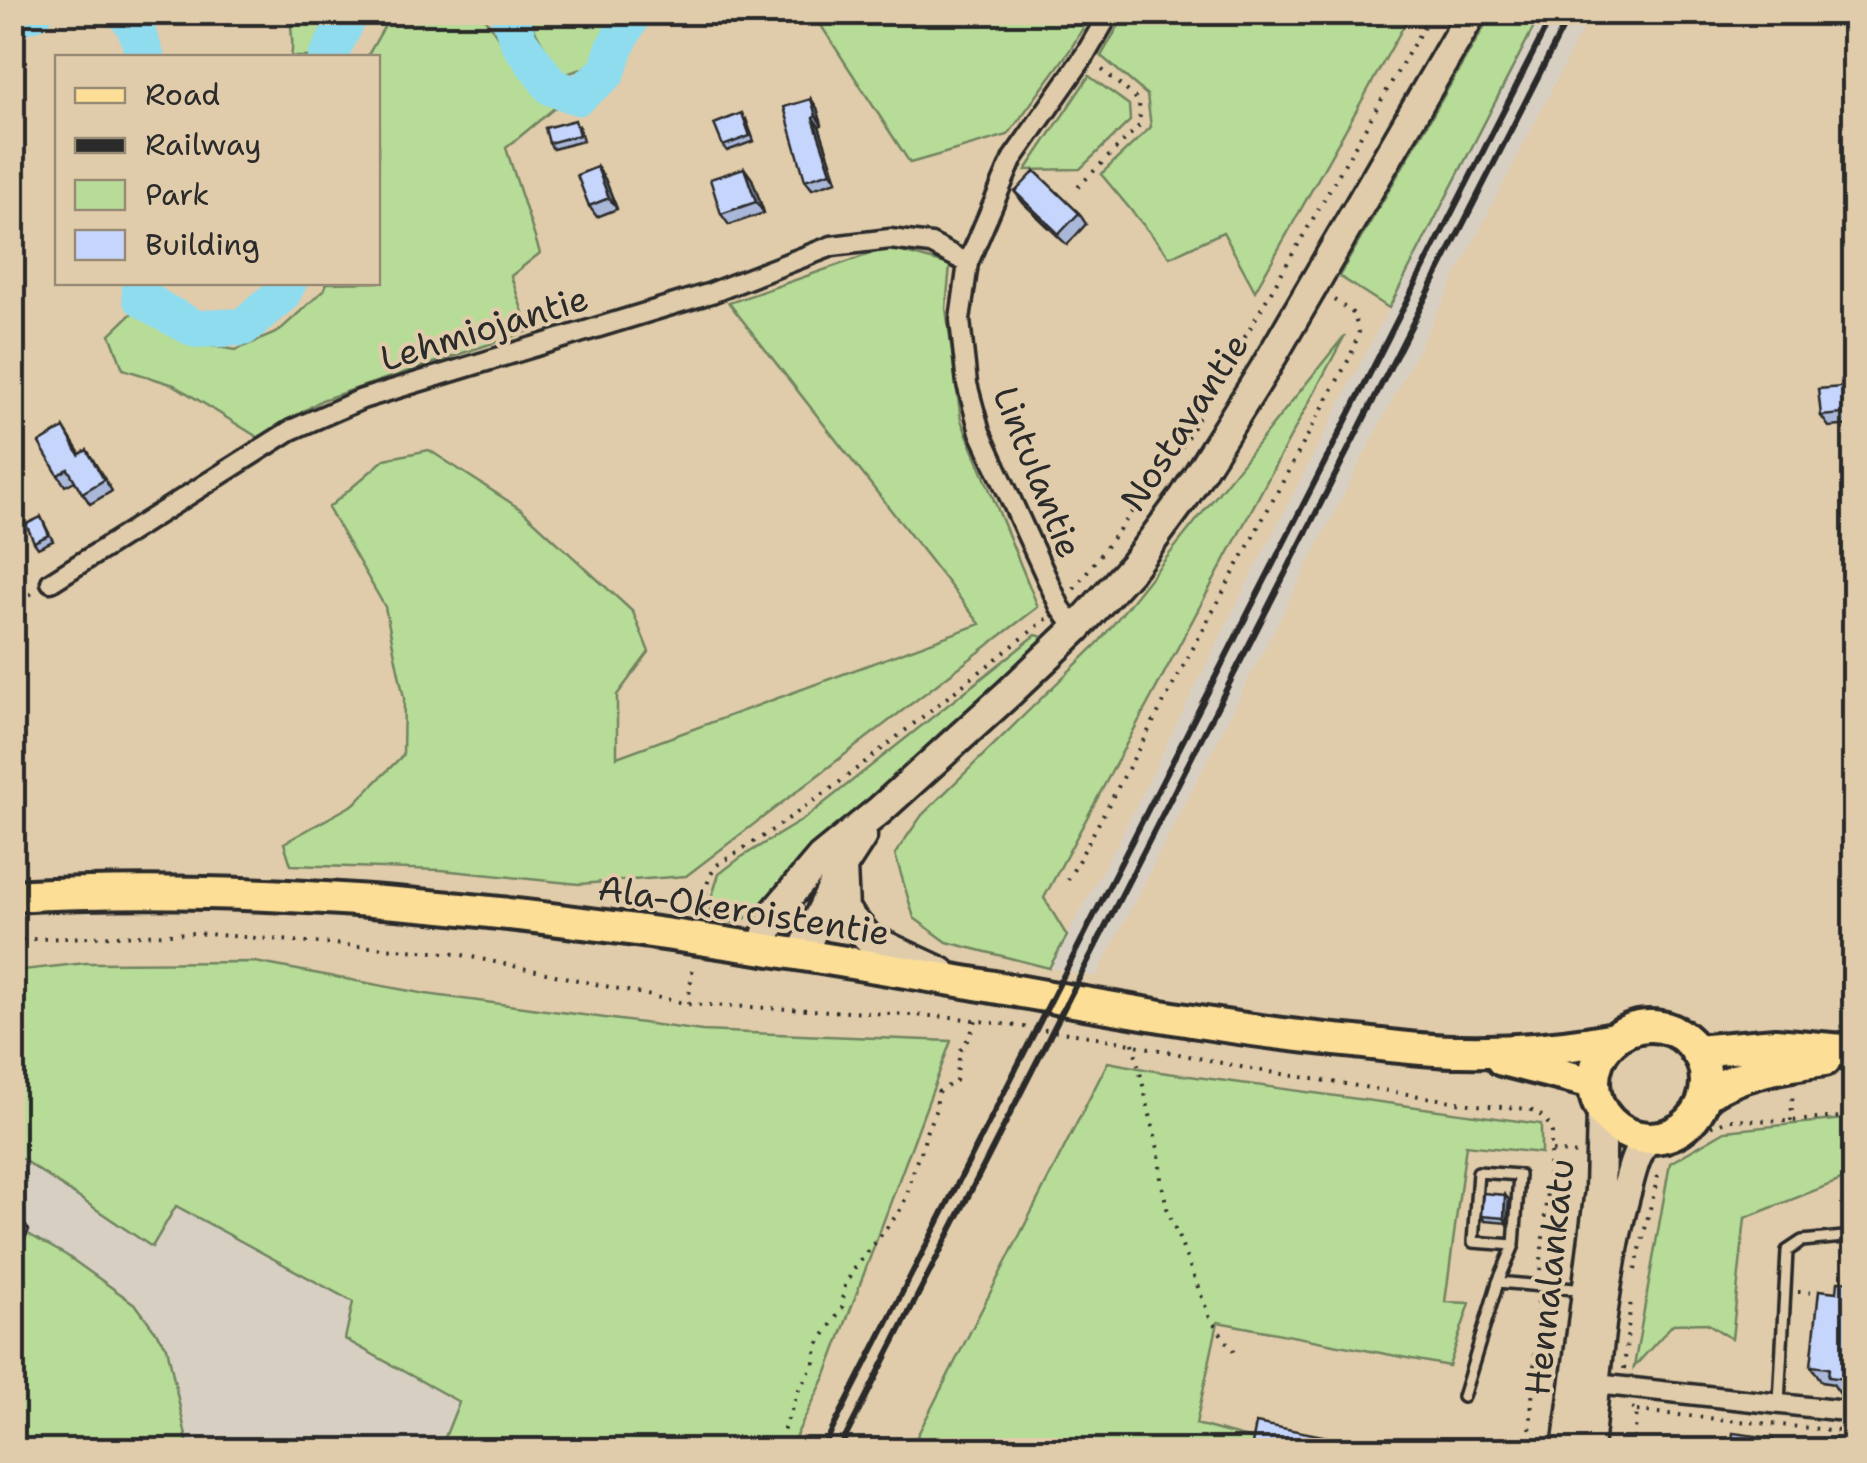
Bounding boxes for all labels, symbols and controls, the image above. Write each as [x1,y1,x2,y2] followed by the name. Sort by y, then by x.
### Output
[55,55,380,285] legend
[145,74,220,115] text: Road
[145,124,261,165] text: Railway
[145,174,209,215] text: Park
[145,224,260,265] text: Building
[374,274,594,382] street label: Lehmiojantie
[1109,324,1259,520] street label: Nostavantie
[982,379,1094,565] street label: Lintulantie
[595,864,893,956] street label: Ala-Okeroistentie
[1513,1156,1585,1398] street label: Hennalankatu

